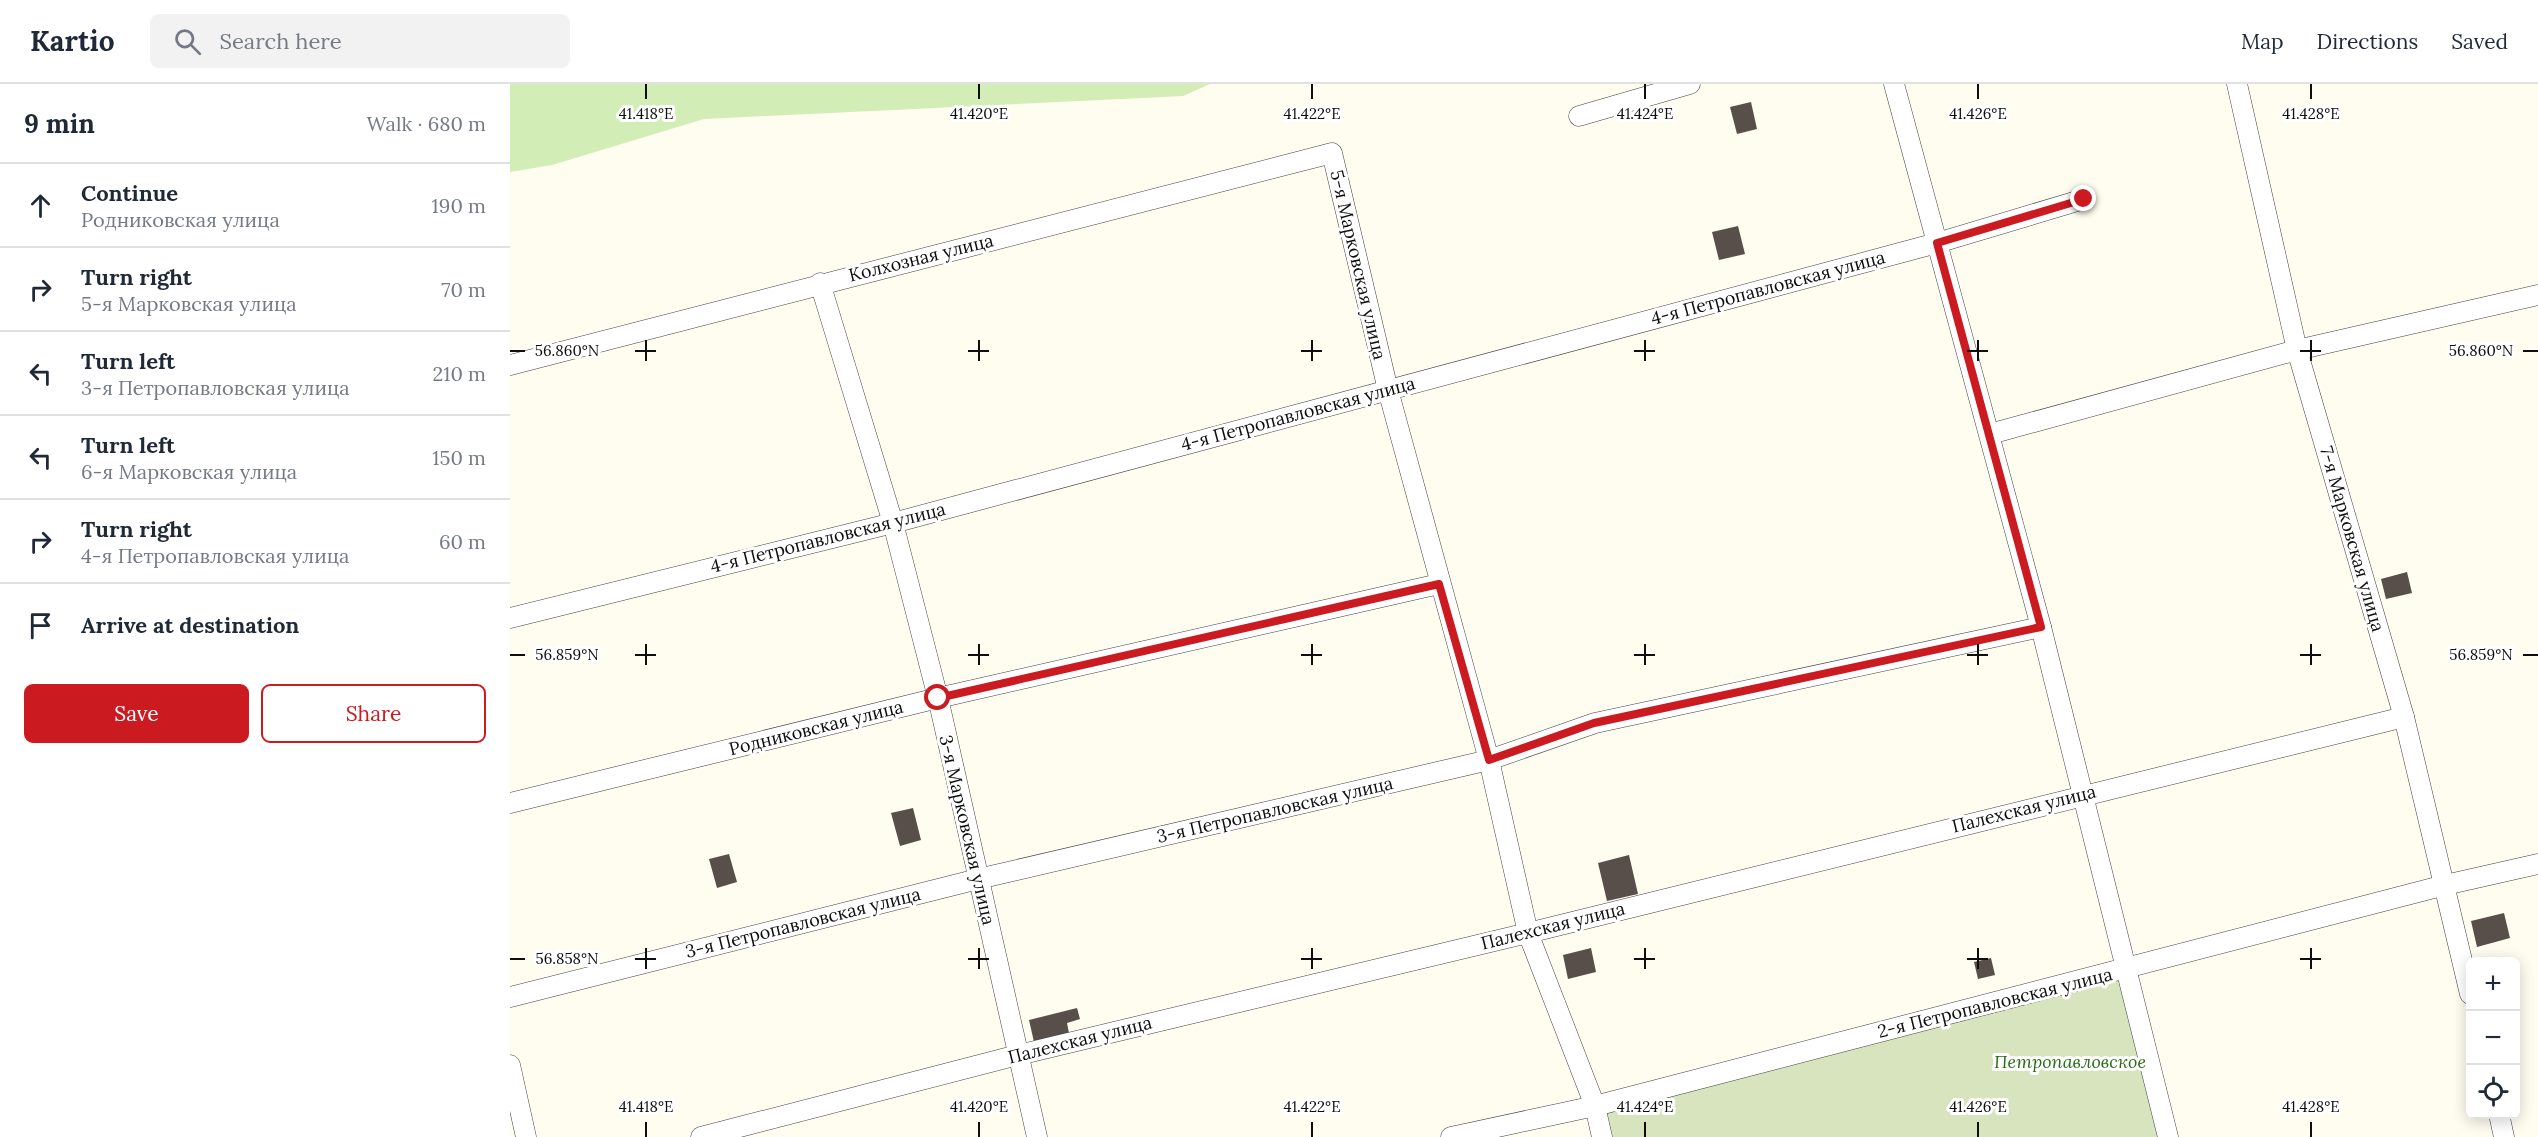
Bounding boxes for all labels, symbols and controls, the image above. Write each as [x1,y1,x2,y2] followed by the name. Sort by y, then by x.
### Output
[150,14,570,68] search box
[30,23,114,59] text: Kartio
[171,25,204,58] icon: search
[219,27,342,55] text: Search here
[2241,28,2284,55] text: Map
[2317,28,2418,55] text: Directions
[2451,28,2508,55] text: Saved
[619,104,673,123] text: 41.418°E
[950,104,1008,123] text: 41.420°E
[1284,104,1340,123] text: 41.422°E
[1617,104,1673,123] text: 41.424°E
[1949,104,2007,123] text: 41.426°E
[2282,104,2340,123] text: 41.428°E
[24,107,95,140] text: 9 min
[367,111,486,136] text: Walk · 680 m
[1325,168,1392,362] street label: 5-я Марковская улица
[81,179,178,207] text: Continue
[2070,185,2096,211] route end
[24,189,57,222] icon: ahead
[432,193,486,218] text: 190 m
[81,207,280,232] text: Родниковская улица
[846,228,996,287] street label: Колхозная улица
[1648,245,1887,330] street label: 4-я Петропавловская улица
[81,263,192,291] text: Turn right
[24,273,57,306] icon: right
[441,277,486,302] text: 70 m
[81,291,297,316] text: 5-я Марковская улица
[535,341,599,360] text: 56.860°N
[2449,341,2513,360] text: 56.860°N
[81,347,175,375] text: Turn left
[24,357,57,390] icon: left
[432,361,486,386] text: 210 m
[1178,371,1417,456] street label: 4-я Петропавловская улица
[81,375,350,400] text: 3-я Петропавловская улица
[81,431,175,459] text: Turn left
[24,441,57,474] icon: left
[2315,443,2390,634] street label: 7-я Марковская улица
[432,445,486,470] text: 150 m
[81,459,297,484] text: 6-я Марковская улица
[708,497,948,578] street label: 4-я Петропавловская улица
[81,515,192,543] text: Turn right
[24,525,57,558] icon: right
[439,529,486,554] text: 60 m
[81,543,349,568] text: 4-я Петропавловская улица
[24,609,57,642] icon: arrive
[81,611,299,639] text: Arrive at destination
[535,645,599,664] text: 56.859°N
[2449,645,2513,664] text: 56.859°N
[24,684,249,743] button: Save
[261,684,486,743] button: Share
[924,684,950,710] route start
[726,695,905,760] street label: Родниковская улица
[934,733,1001,927] street label: 3-я Марковская улица
[1155,771,1395,848] street label: 3-я Петропавловская улица
[1949,779,2098,838] street label: Палехская улица
[683,882,923,963] street label: 3-я Петропавловская улица
[1478,896,1627,955] street label: Палехская улица
[535,949,599,968] text: 56.858°N
[2466,957,2520,1119] map controls
[2466,957,2520,1011] button: +
[1875,962,2115,1043] street label: 2-я Петропавловская улица
[1005,1010,1154,1069] street label: Палехская улица
[2466,1011,2520,1065] button: −
[1994,1050,2146,1073] park label: Петропавловское
[2466,1065,2520,1119] button: locate
[619,1097,673,1116] text: 41.418°E
[950,1097,1008,1116] text: 41.420°E
[1284,1097,1340,1116] text: 41.422°E
[1617,1097,1673,1116] text: 41.424°E
[1949,1097,2007,1116] text: 41.426°E
[2282,1097,2340,1116] text: 41.428°E

